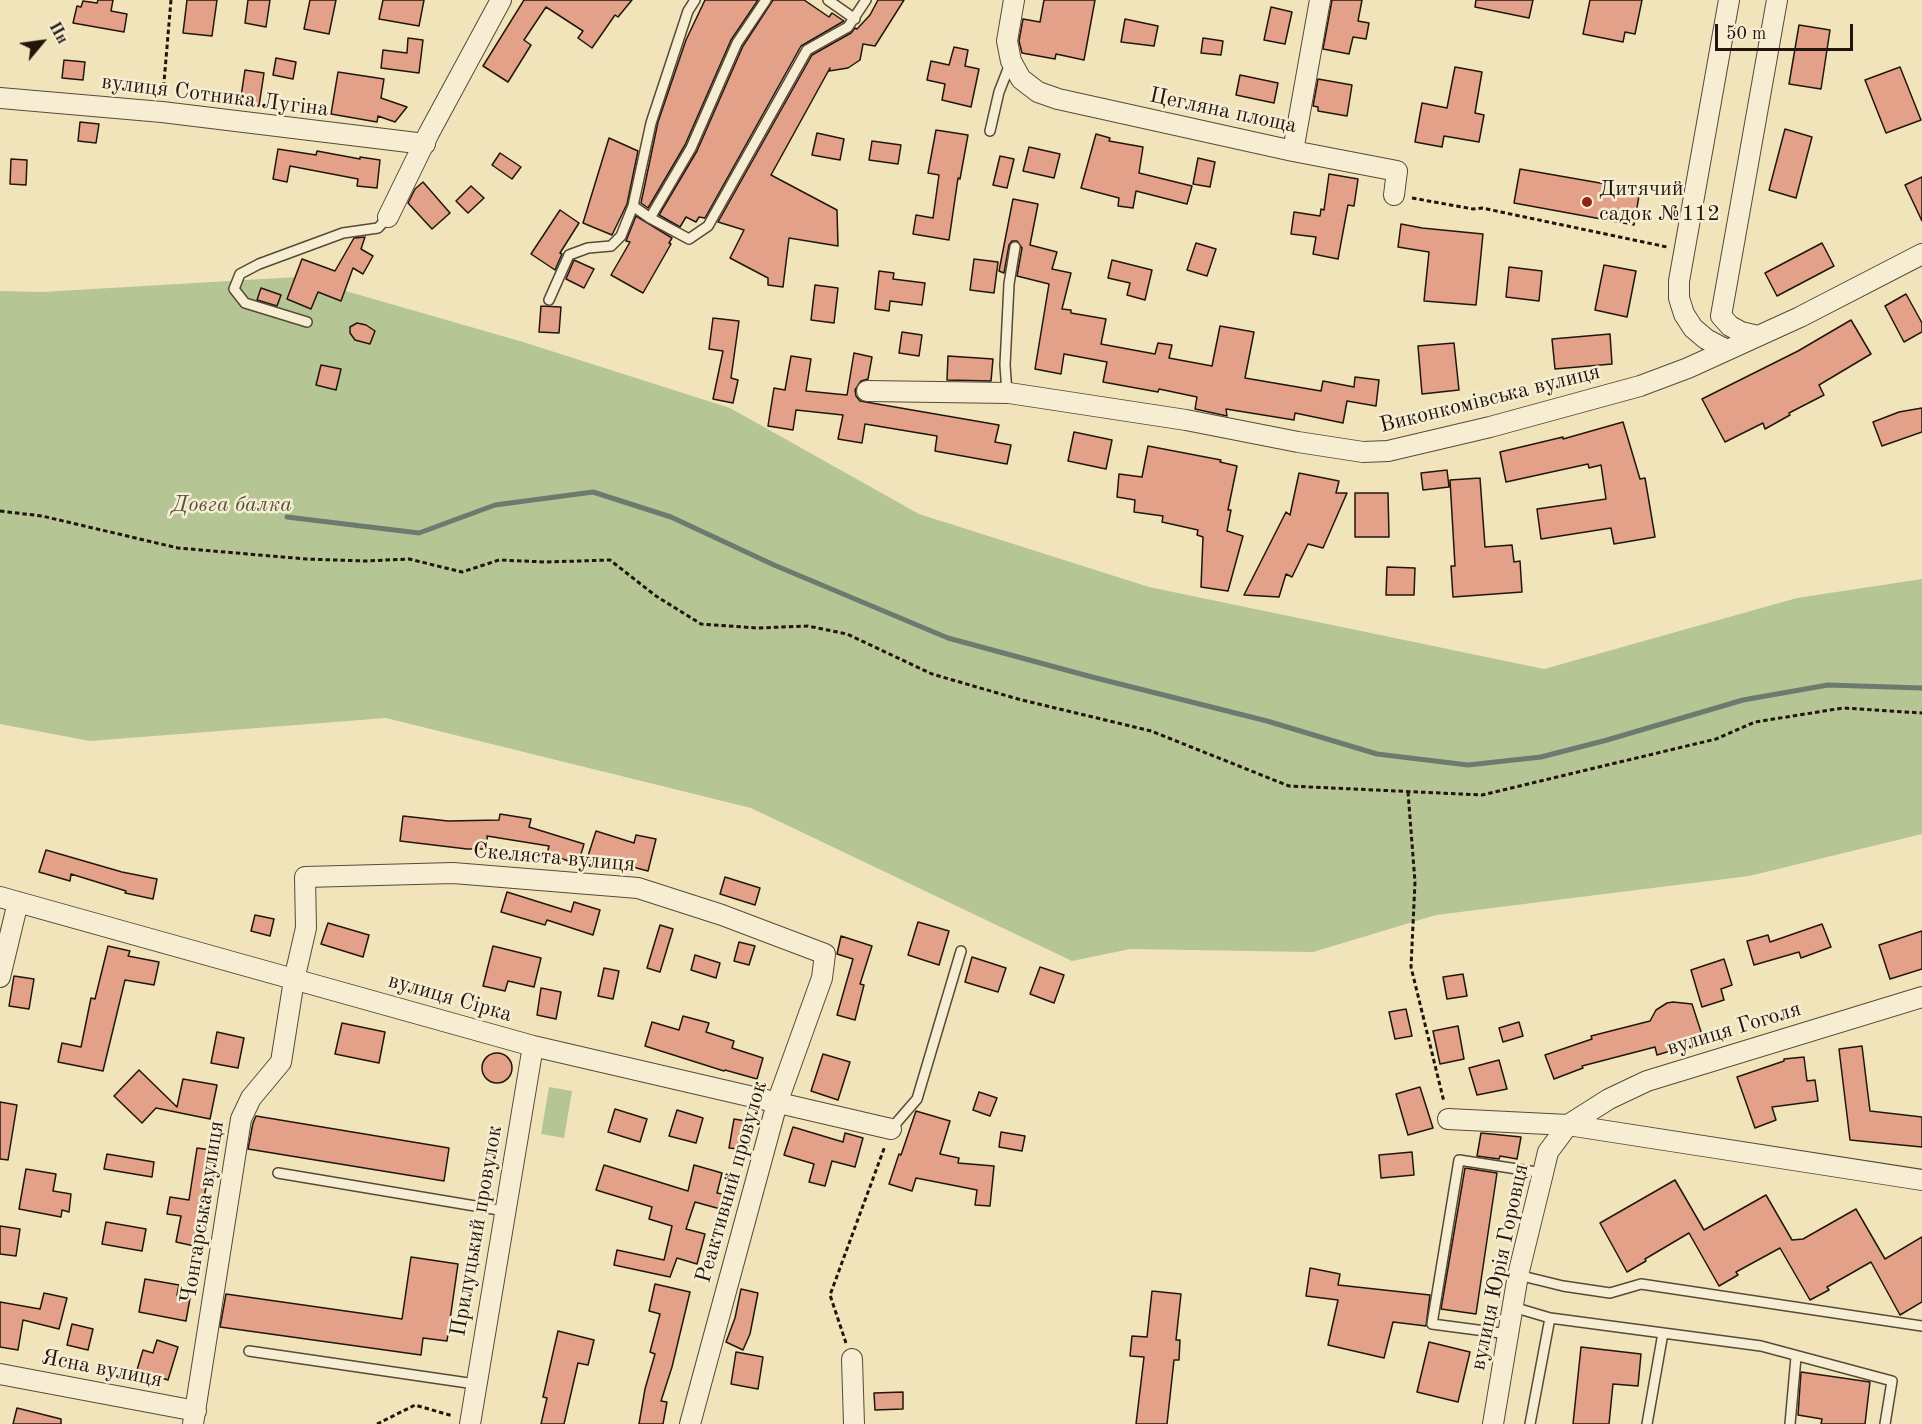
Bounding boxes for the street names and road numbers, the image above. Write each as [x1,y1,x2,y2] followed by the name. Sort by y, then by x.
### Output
[100,69,330,123] street label: вулиця Сотника Лугіна
[1147,82,1299,140] street label: Цегляна площа
[1377,359,1603,439] street label: Виконкомівська вулиця
[472,838,636,878] street label: Скеляста вулиця
[385,968,515,1028] street label: вулиця Сірка
[1664,996,1804,1062] street label: вулиця Гоголя
[691,1078,773,1286] street label: Реактивний провулок
[176,1119,230,1305] street label: Чонгарська вулиця
[445,1123,509,1339] street label: Прилуцький провулок
[1465,1161,1535,1373] street label: вулиця Юрія Горовця
[39,1344,165,1394] street label: Ясна вулиця

